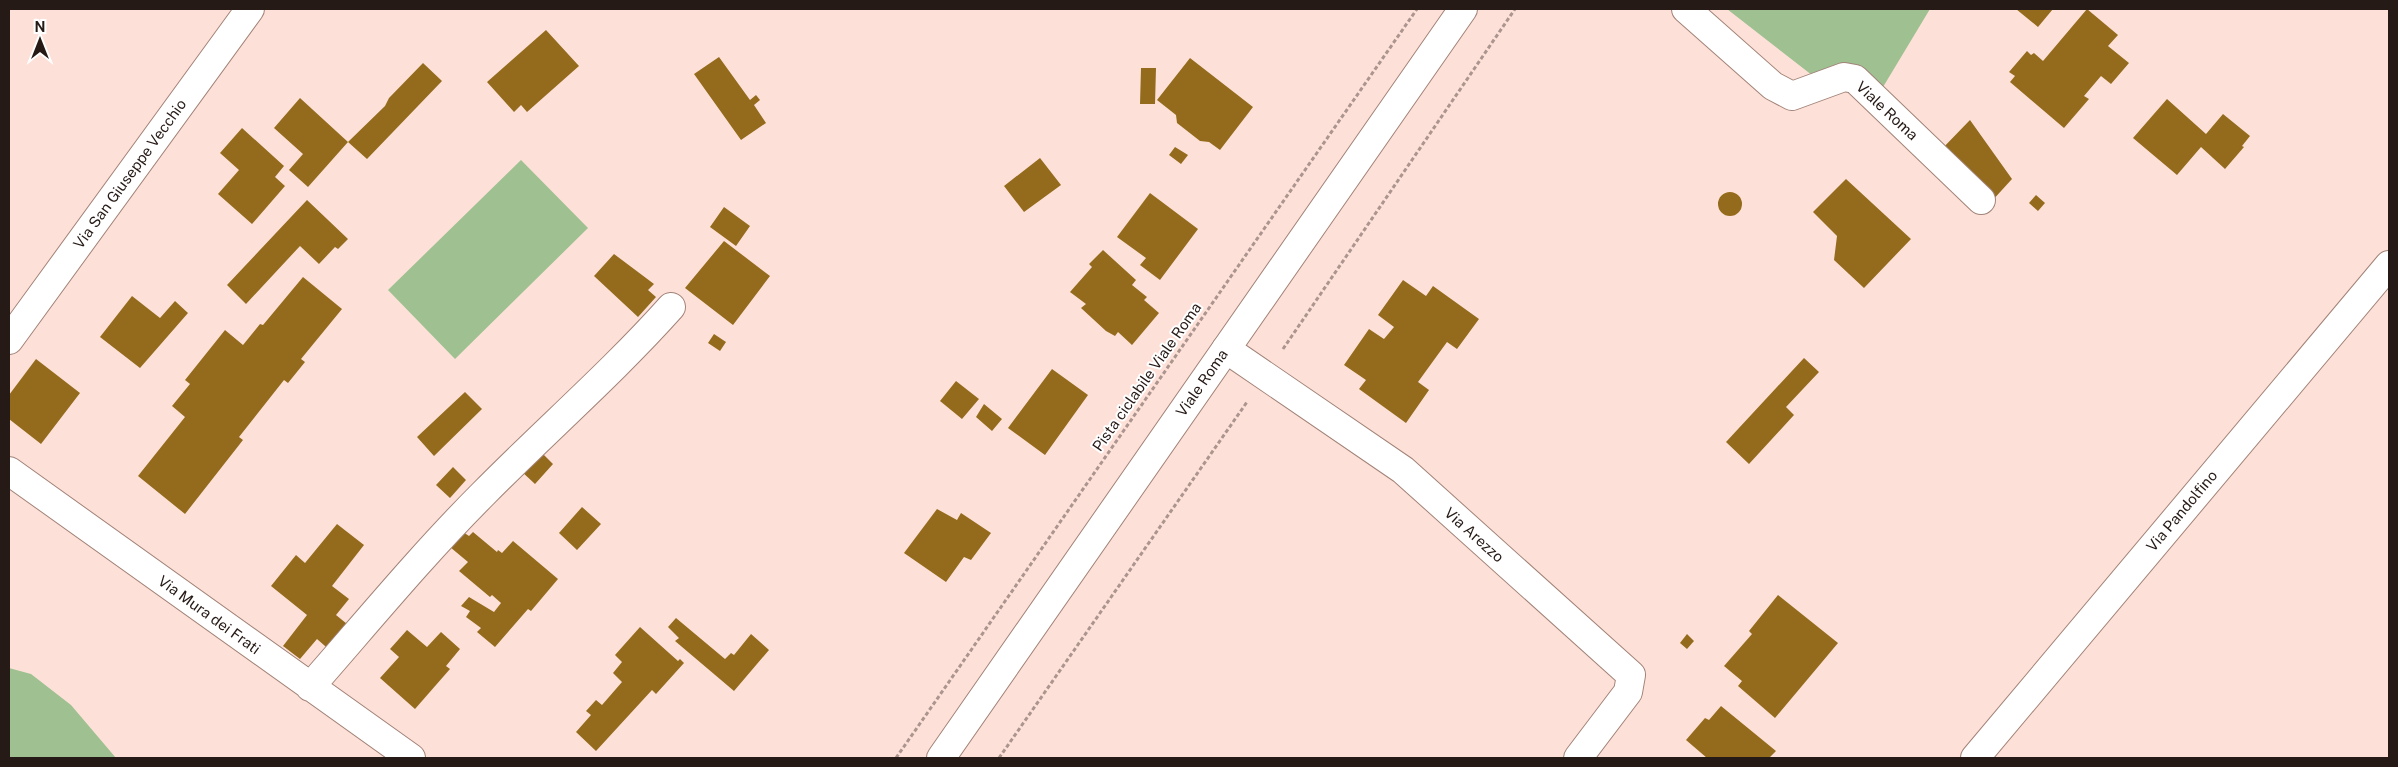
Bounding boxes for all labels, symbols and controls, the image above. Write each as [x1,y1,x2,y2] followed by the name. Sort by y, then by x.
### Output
[15,15,65,65] north arrow
[35,19,45,35] text: N
[1853,78,1922,143] street label: Viale Roma
[70,96,189,252] street label: Via San Giuseppe Vecchio
[1089,299,1205,455] street label: Pista ciclabile Viale Roma
[1172,346,1232,420] street label: Viale Roma
[2143,467,2220,555] street label: Via Pandolfino
[1441,504,1507,566] street label: Via Arezzo
[155,572,264,657] street label: Via Mura dei Frati

